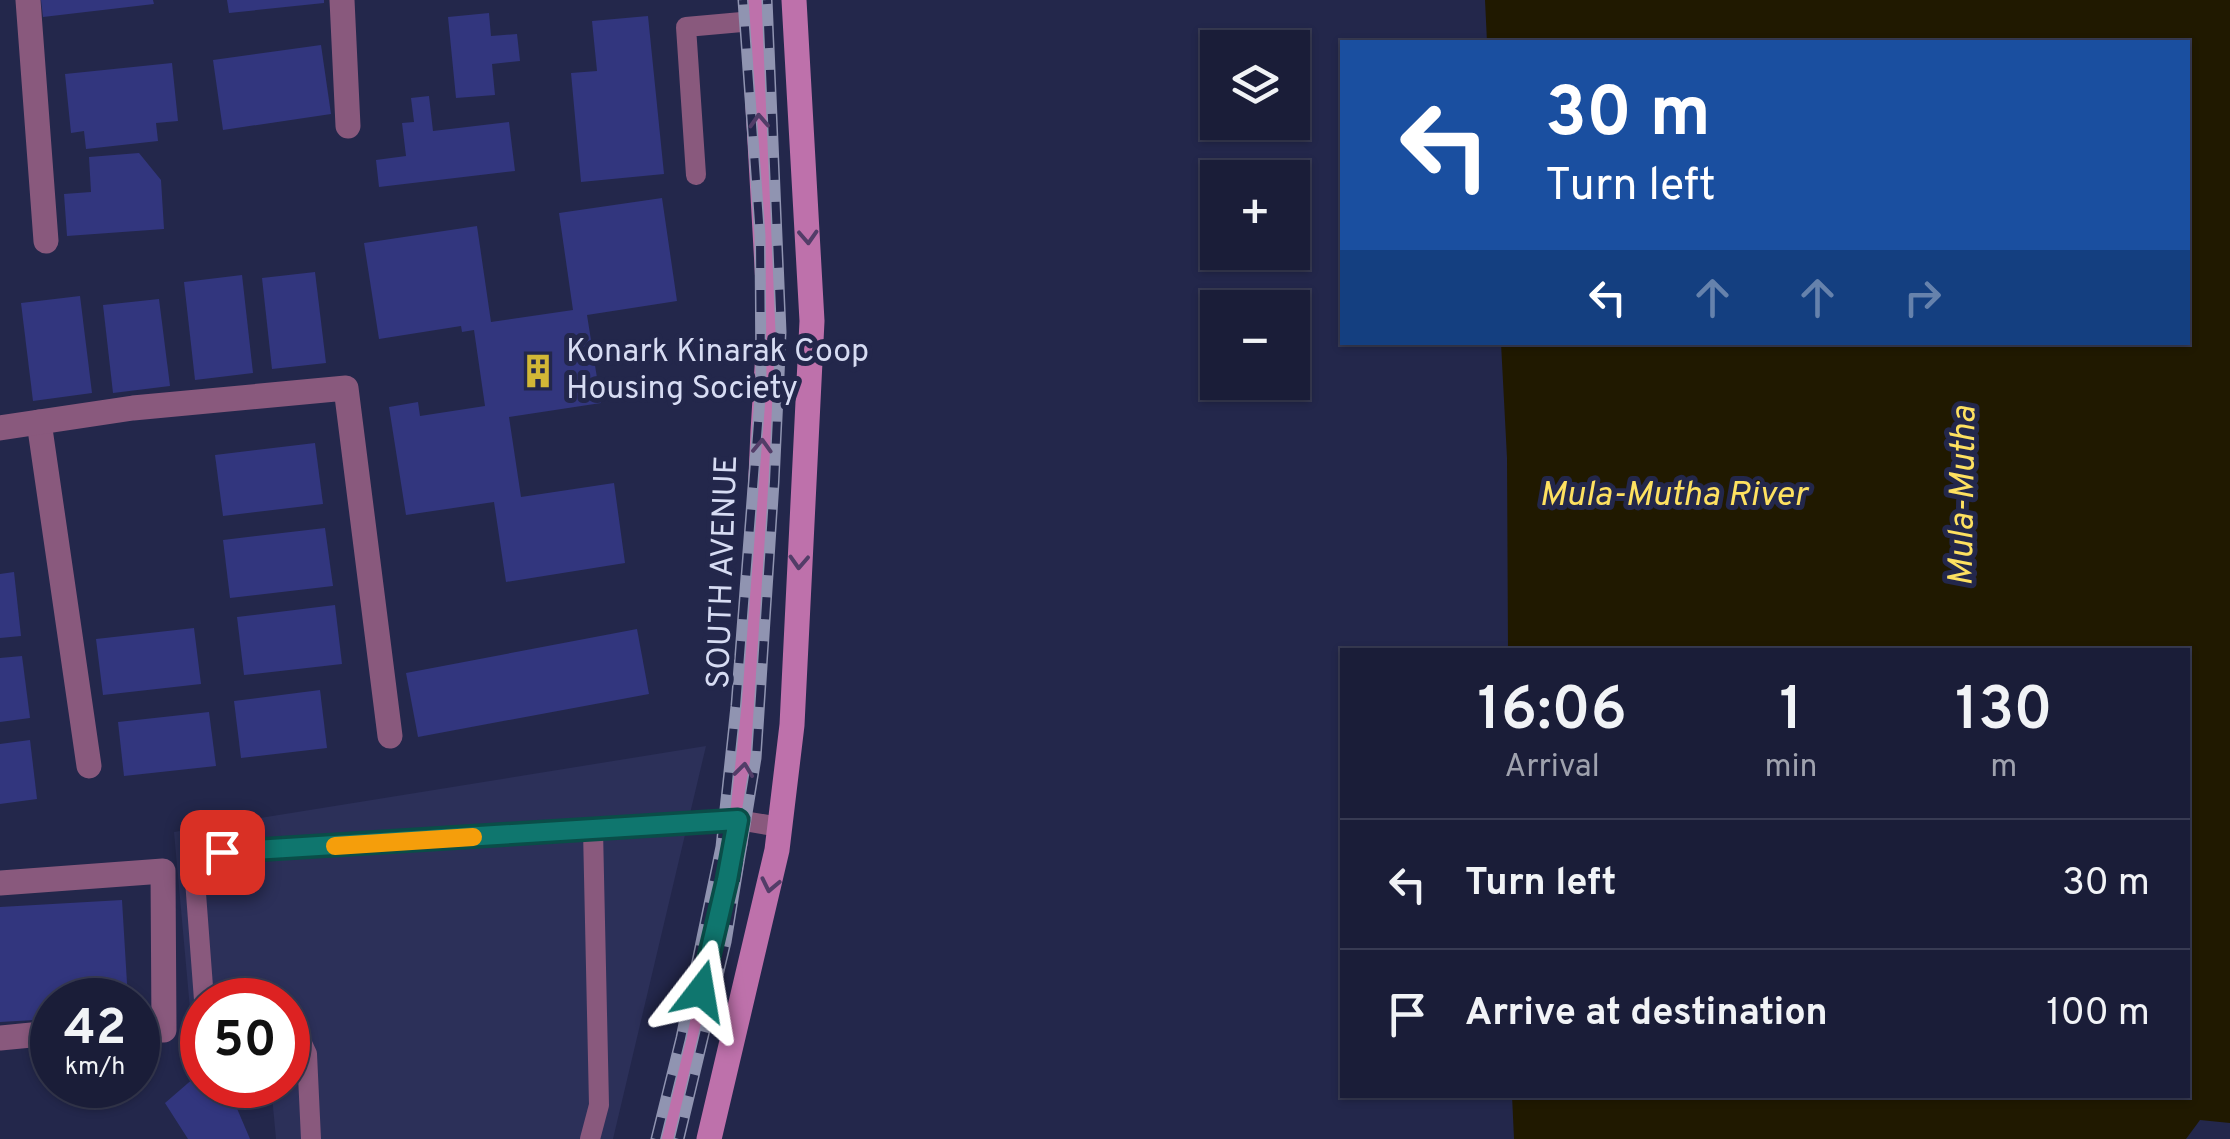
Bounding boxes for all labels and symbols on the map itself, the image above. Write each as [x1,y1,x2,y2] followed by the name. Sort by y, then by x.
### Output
[749,113,770,129] one-way arrow
[797,230,818,246] one-way arrow
[566,333,869,410] place label: Konark Kinarak Coop Housing Society
[519,352,557,390] building icon: Konark Kinarak Coop Housing Society
[1940,405,1988,587] water label: Mula-Mutha
[751,437,772,453] one-way arrow
[700,455,748,689] street label: SOUTH AVENUE
[1539,474,1810,518] water label: Mula-Mutha River
[789,554,810,570] one-way arrow
[733,762,754,779] one-way arrow
[180,810,265,895] pin
[760,876,781,893] one-way arrow
[649,939,753,1043] position arrow
[180,978,310,1108] speed limit sign: 50

